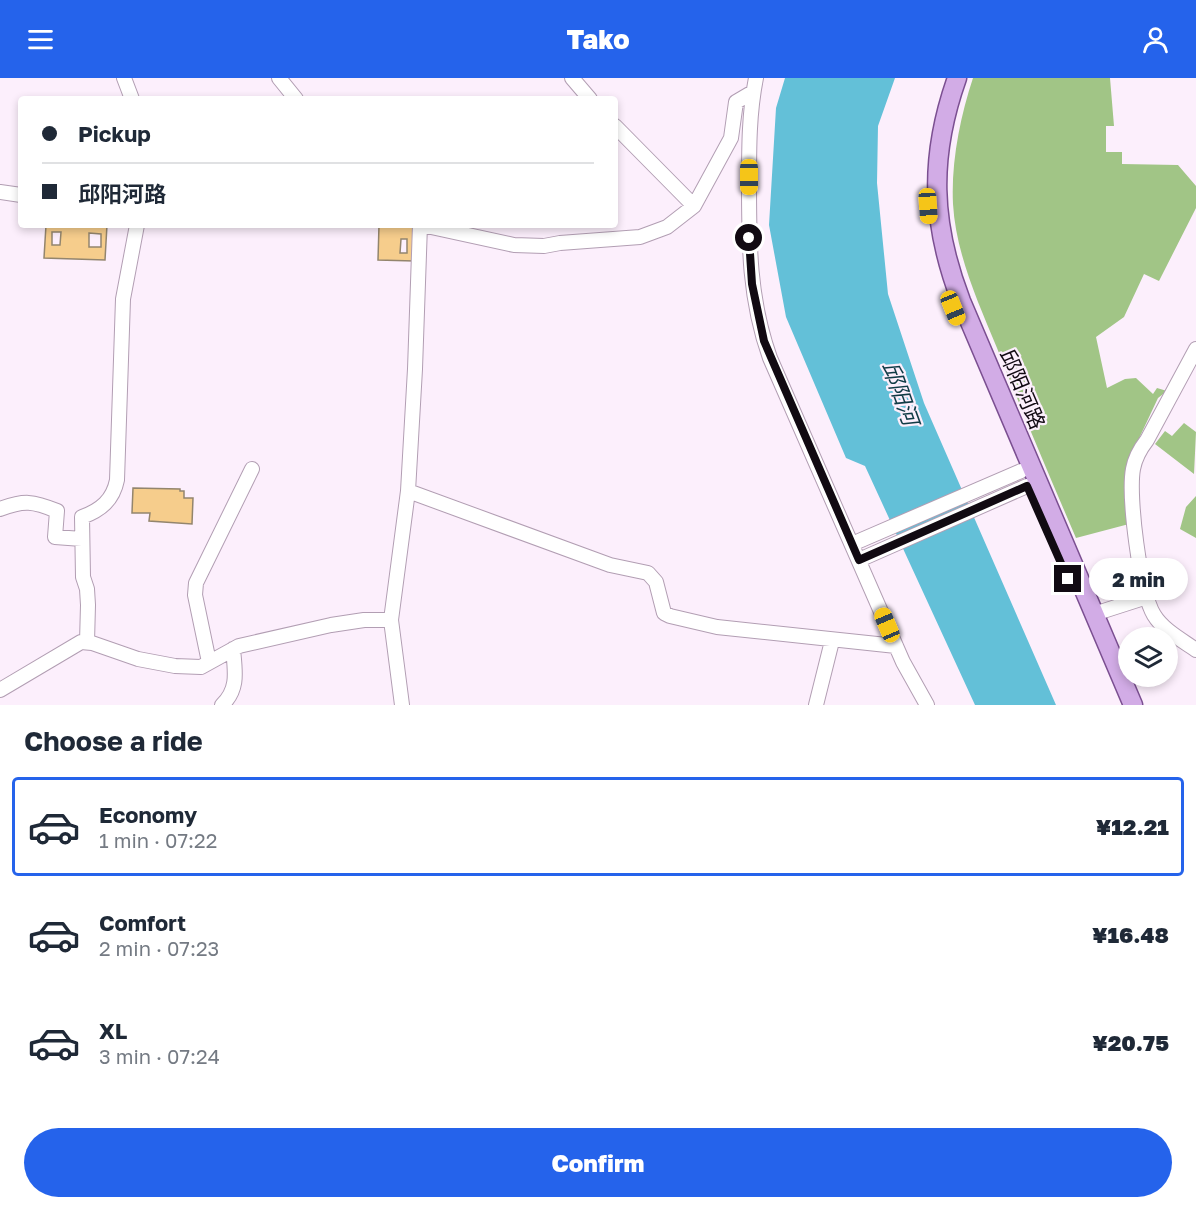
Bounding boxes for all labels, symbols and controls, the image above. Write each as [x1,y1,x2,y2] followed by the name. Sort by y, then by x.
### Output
[24,23,57,56] icon: menu
[567,23,630,55] text: Tako
[1139,23,1172,56] icon: person
[78,120,151,147] text: Pickup
[740,159,758,195] car
[78,180,166,207] text: 邱阳河路
[918,187,938,225] car
[735,224,762,251] route start
[938,288,968,328] car
[995,345,1051,433] street label: 邱阳河路
[877,357,926,432] water label: 邱阳河
[1089,558,1188,600] callout: 2 min
[1054,565,1081,592] route end
[1112,567,1165,591] text: 2 min
[872,605,902,645] car
[1118,627,1178,687] map controls
[1118,627,1178,687] button: layers
[24,725,203,757] text: Choose a ride
[27,800,81,854] icon: car
[99,801,197,828] text: Economy
[1096,813,1169,840] text: ¥12.21
[99,828,217,852] text: 1 min · 07:22
[27,908,81,962] icon: car
[99,909,186,936] text: Comfort
[1092,921,1169,948] text: ¥16.48
[99,936,219,960] text: 2 min · 07:23
[27,1016,81,1070] icon: car
[99,1017,127,1044] text: XL
[1092,1029,1169,1056] text: ¥20.75
[99,1044,220,1068] text: 3 min · 07:24
[24,1128,1172,1197] button: Confirm

